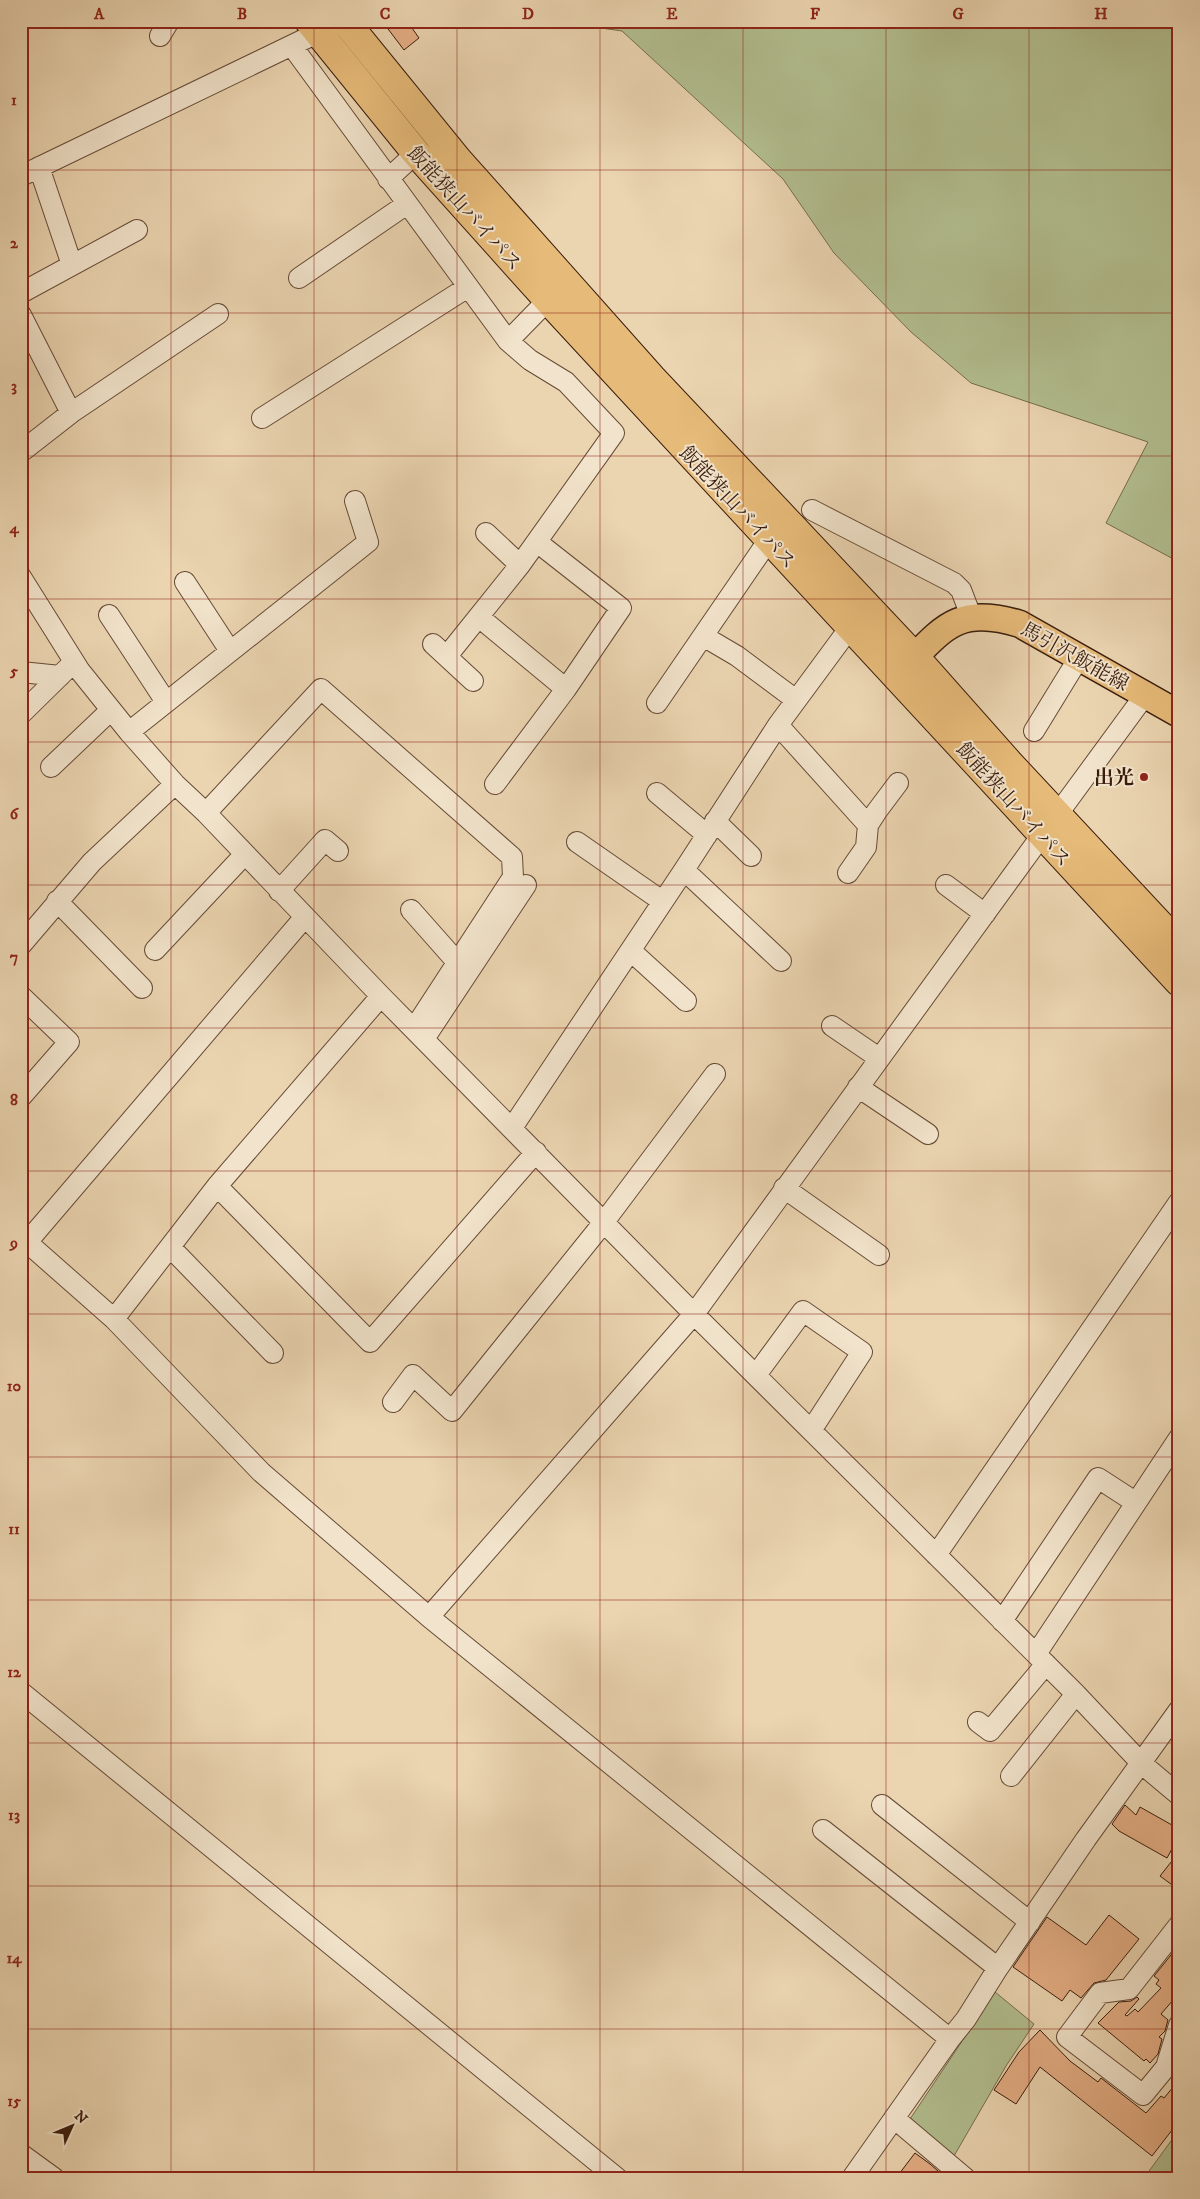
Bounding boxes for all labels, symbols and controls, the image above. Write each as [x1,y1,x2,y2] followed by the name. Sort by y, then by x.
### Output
[93,4,105,24] text: A
[237,4,247,24] text: B
[380,4,390,24] text: C
[522,4,534,24] text: D
[666,4,678,24] text: E
[810,4,820,24] text: F
[952,4,964,24] text: G
[1094,4,1108,24] text: H
[11,90,17,110] text: 1
[401,141,527,277] street label: 飯能狭山バイパス
[10,233,19,253] text: 2
[11,376,17,396] text: 3
[673,441,800,575] street label: 飯能狭山バイパス
[8,518,19,538] text: 4
[1016,617,1133,697] street label: 馬引沢飯能線
[9,661,18,681] text: 5
[950,737,1076,873] street label: 飯能狭山バイパス
[1094,766,1134,791] place label: 出光
[1138,771,1150,783] marker: 出光
[10,804,20,824] text: 6
[10,947,18,967] text: 7
[10,1090,18,1110] text: 8
[9,1233,18,1253] text: 9
[7,1376,22,1396] text: 10
[8,1519,20,1539] text: 11
[7,1662,22,1682] text: 12
[8,1805,20,1825] text: 13
[6,1948,22,1968] text: 14
[7,2091,21,2111] text: 15
[48,2102,98,2152] north arrow
[70,2107,91,2128] text: N

